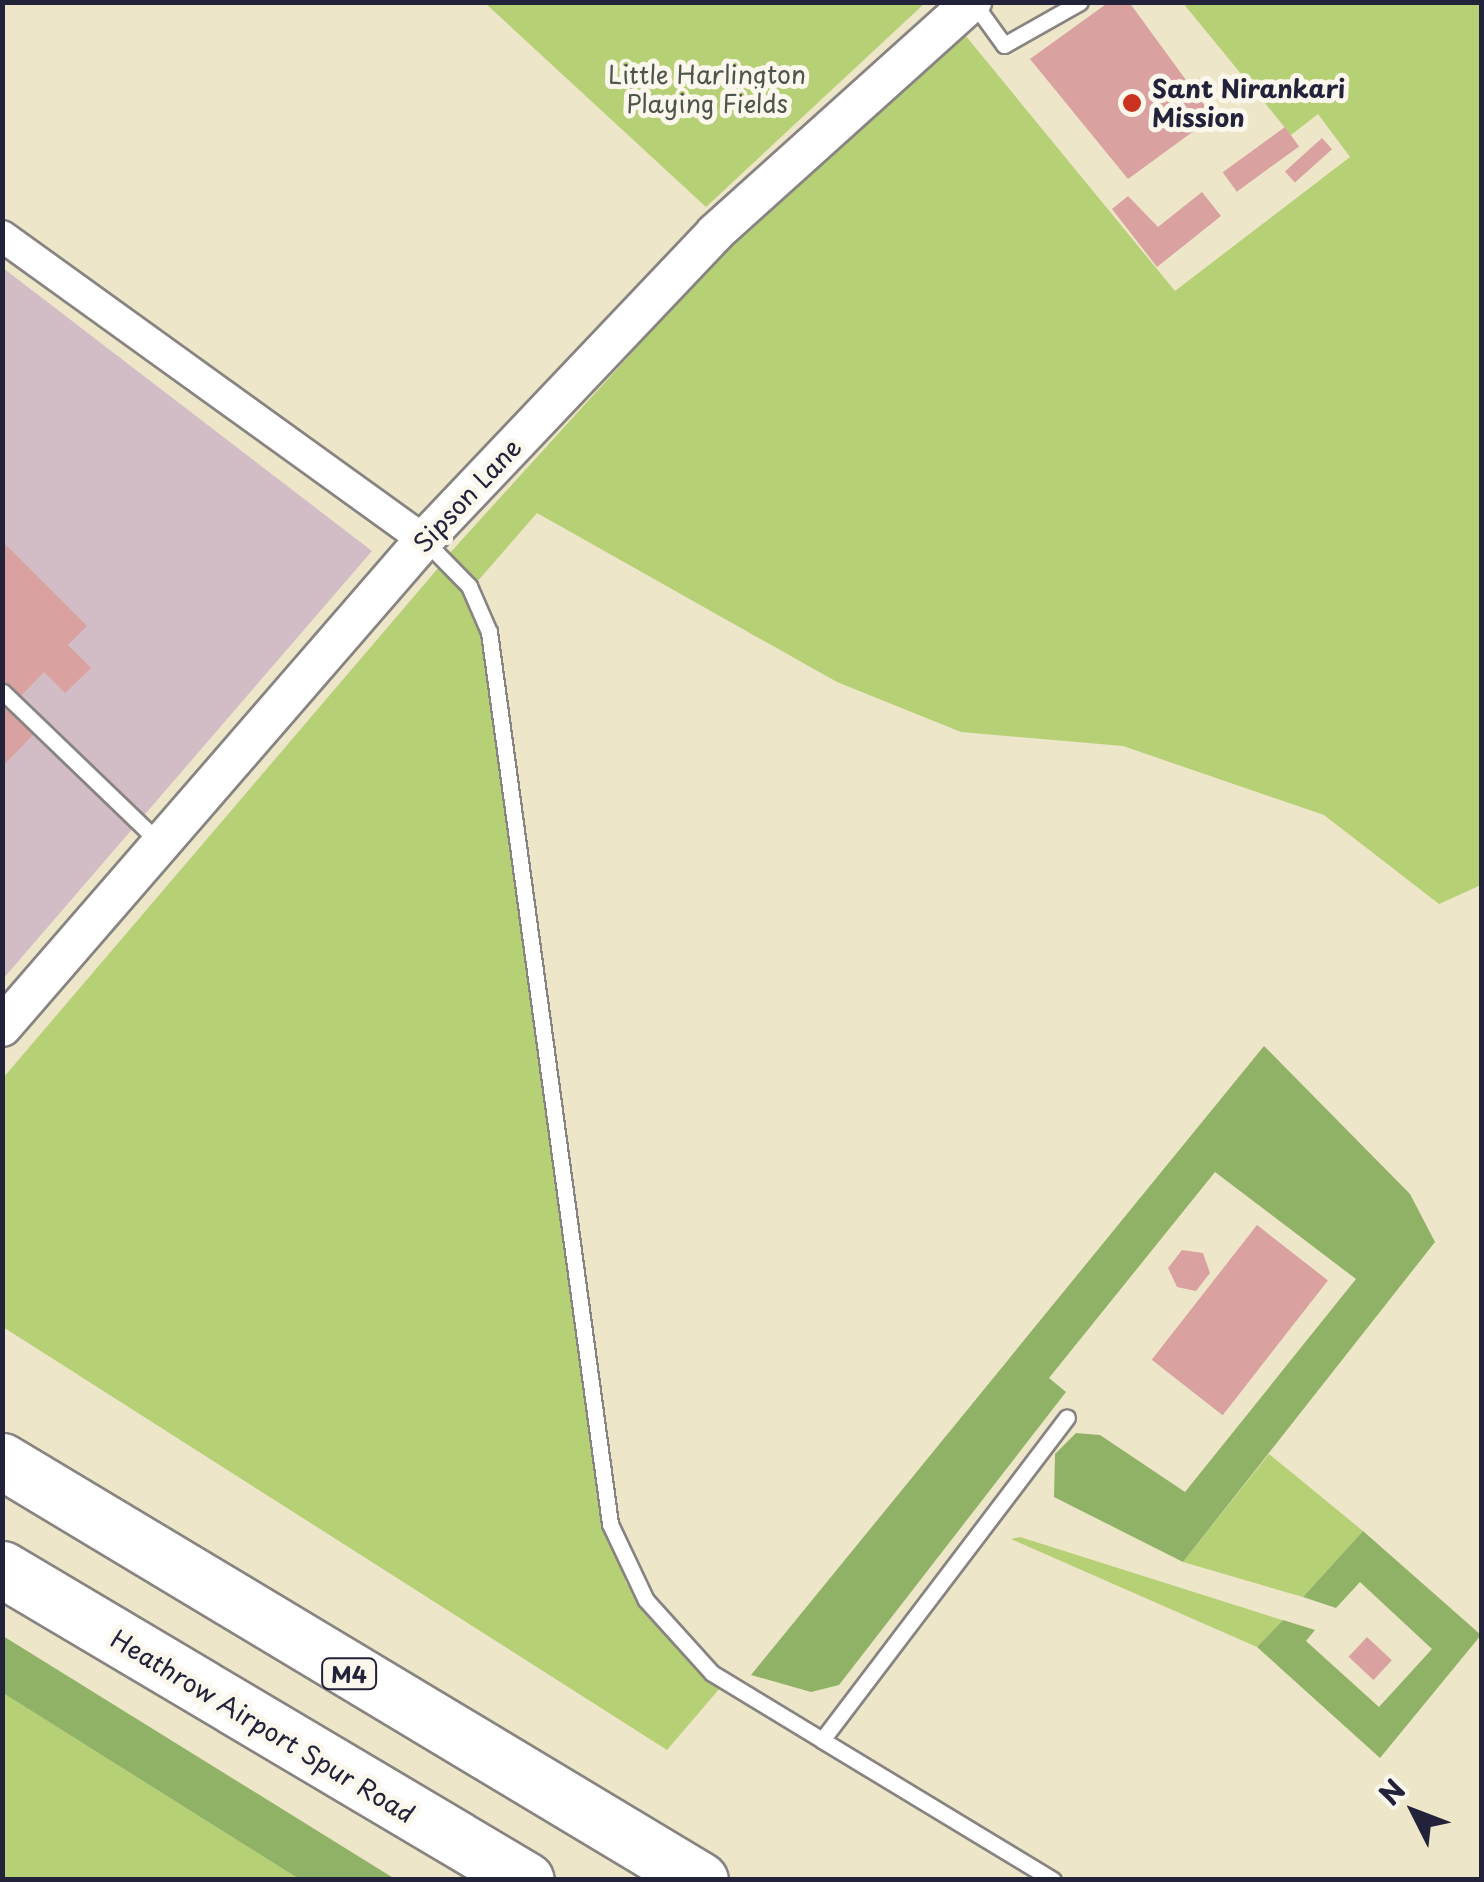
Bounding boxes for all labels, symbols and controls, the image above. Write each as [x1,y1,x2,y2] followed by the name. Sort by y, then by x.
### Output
[608,60,806,119] park label: Little Harlington Playing Fields
[1152,74,1344,133] place label: Sant Nirankari Mission
[1121,92,1143,114] marker: Sant Nirankari Mission
[407,432,527,558] street label: Sipson Lane
[106,1623,420,1829] street label: Heathrow Airport Spur Road
[319,1657,379,1691] road number: M4
[1364,1762,1464,1862] north arrow
[1368,1769,1415,1814] text: N

